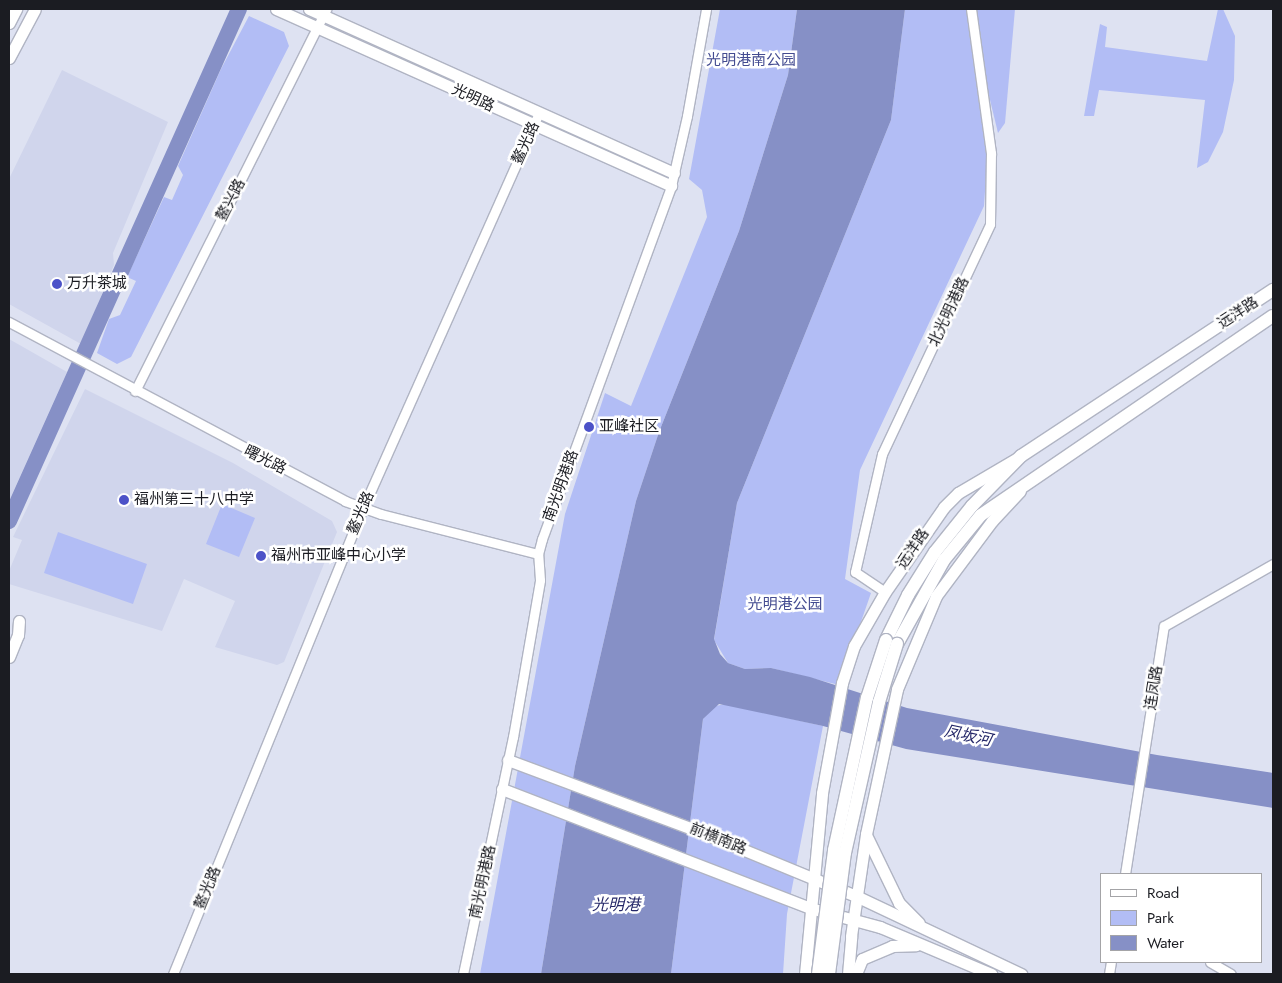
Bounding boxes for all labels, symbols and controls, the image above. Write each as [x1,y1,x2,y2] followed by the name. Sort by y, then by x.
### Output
[706,52,796,70] park label: 光明港南公园
[449,80,497,116] street label: 光明路
[509,119,543,167] street label: 鳌光路
[213,176,249,224] street label: 鳌兴路
[925,274,973,350] street label: 北光明港路
[67,275,127,293] place label: 万升茶城
[51,278,63,290] marker: 万升茶城
[1214,293,1262,333] street label: 远洋路
[599,418,659,436] place label: 亚峰社区
[583,421,595,433] marker: 亚峰社区
[241,442,289,478] street label: 曙光路
[540,448,582,524] street label: 南光明港路
[344,489,378,537] street label: 鳌光路
[134,491,254,509] place label: 福州第三十八中学
[118,494,130,506] marker: 福州第三十八中学
[893,525,933,573] street label: 远洋路
[271,547,406,565] place label: 福州市亚峰中心小学
[255,550,267,562] marker: 福州市亚峰中心小学
[748,596,822,614] park label: 光明港公园
[1142,664,1166,712] street label: 连凤路
[943,722,993,750] water label: 凤坂河
[687,819,749,859] street label: 前横南路
[466,843,500,921] street label: 南光明港路
[191,864,225,912] street label: 鳌光路
[1100,873,1262,963] legend
[1147,882,1179,904] text: Road
[592,895,640,915] water label: 光明港
[1147,907,1174,929] text: Park
[1147,932,1184,954] text: Water

